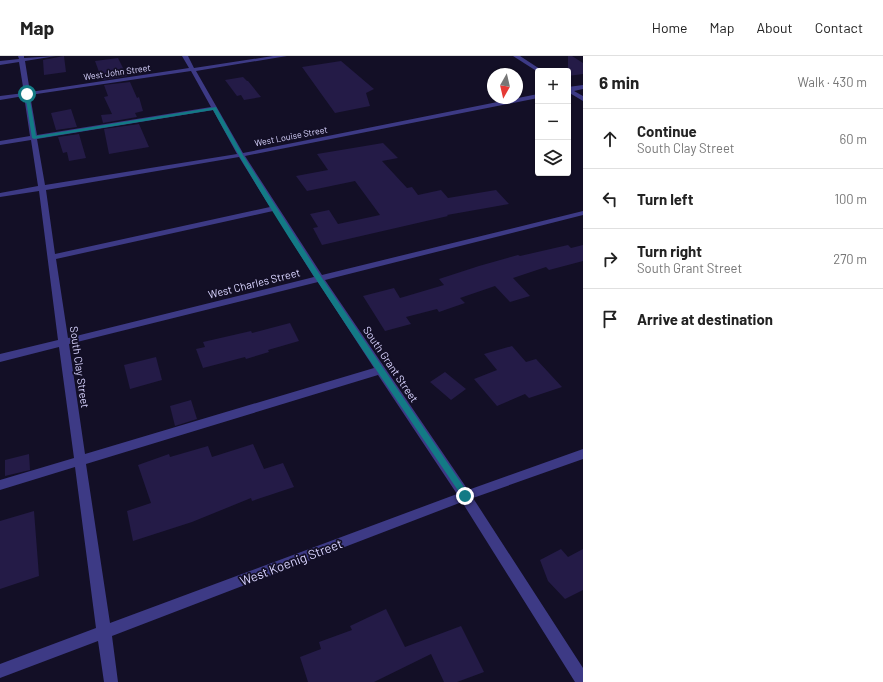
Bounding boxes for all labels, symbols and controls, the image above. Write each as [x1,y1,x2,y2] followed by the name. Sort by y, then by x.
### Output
[20,16,54,39] text: Map
[652,19,688,36] text: Home
[710,19,734,36] text: Map
[756,19,793,36] text: About
[815,19,863,36] text: Contact
[83,62,151,82] street label: West John Street
[487,68,523,104] north arrow
[535,68,571,176] map controls
[535,68,571,104] button: +
[599,72,639,92] text: 6 min
[798,74,867,90] text: Walk · 430 m
[18,85,36,103] route start
[535,104,571,140] button: −
[637,122,697,140] text: Continue
[254,124,328,148] street label: West Louise Street
[599,128,621,150] icon: ahead
[840,131,867,147] text: 60 m
[535,140,571,176] button: layers
[637,140,735,156] text: South Clay Street
[599,188,621,210] icon: left
[637,190,693,208] text: Turn left
[834,191,867,207] text: 100 m
[637,242,702,260] text: Turn right
[599,248,621,270] icon: right
[833,251,867,267] text: 270 m
[637,260,742,276] text: South Grant Street
[207,265,301,301] street label: West Charles Street
[599,308,621,330] icon: arrive
[637,310,773,328] text: Arrive at destination
[361,323,421,405] street label: South Grant Street
[68,325,92,409] street label: South Clay Street
[456,487,474,505] route end
[238,535,344,589] street label: West Koenig Street

